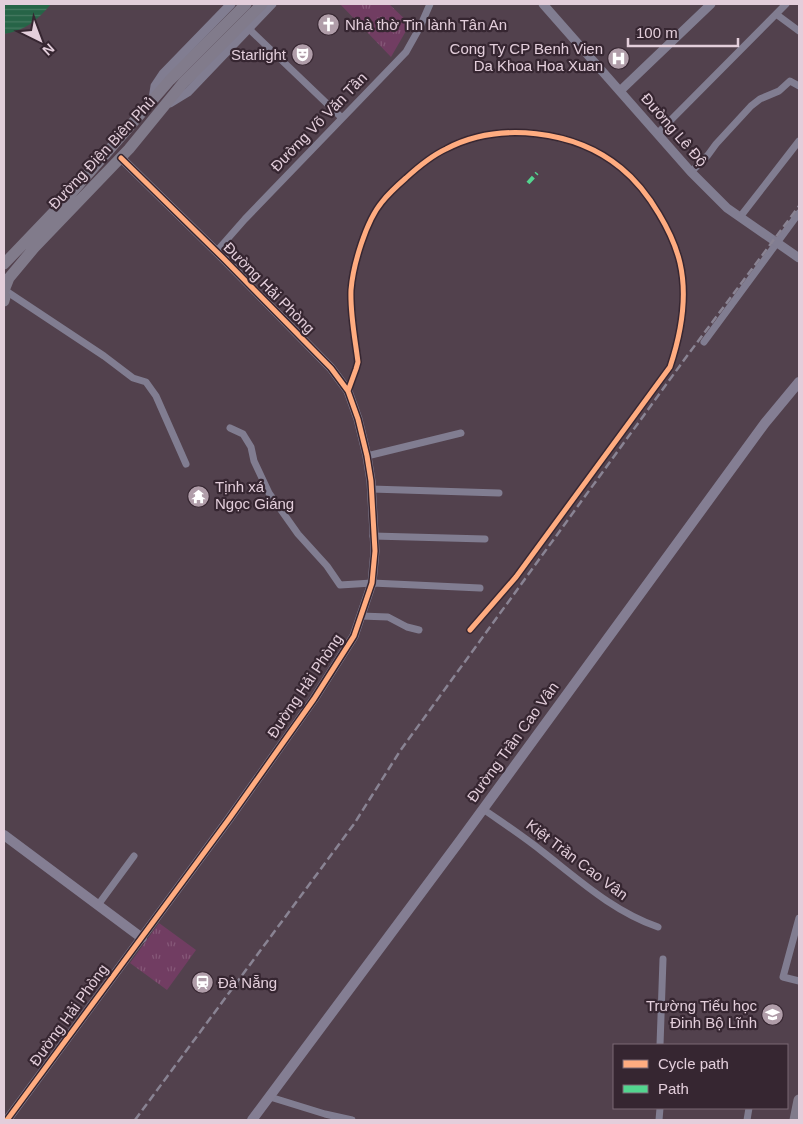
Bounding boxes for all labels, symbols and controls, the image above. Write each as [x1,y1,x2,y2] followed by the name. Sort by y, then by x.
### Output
[317,13,341,37] church icon: Nhà thờ Tin lành Tân An
[15,15,65,65] north arrow
[628,15,738,47] scale bar
[345,16,507,33] place label: Nhà thờ Tin lành Tân An
[636,24,678,41] text: 100 m
[40,40,58,59] text: N
[450,40,603,74] place label: Cong Ty CP Benh Vien Da Khoa Hoa Xuan
[290,43,314,67] theatre icon: Starlight
[231,46,287,63] place label: Starlight
[607,46,631,70] hospital icon: Cong Ty CP Benh Vien Da Khoa Hoa Xuan
[267,69,370,174] street label: Đường Võ Văn Tần
[638,90,711,170] street label: Đường Lê Độ
[45,93,158,212] street label: Đường Điện Biên Phủ
[220,239,318,337] street label: Đường Hải Phòng
[215,478,294,512] place label: Tịnh xá Ngọc Giáng
[187,484,211,508] temple icon: Tịnh xá Ngọc Giáng
[264,631,346,741] street label: Đường Hải Phòng
[463,678,562,805] street label: Đường Trần Cao Vân
[523,816,631,903] street label: Kiệt Trần Cao Vân
[26,961,111,1069] street label: Đường Hải Phòng
[190,971,214,995] station icon: Đà Nẵng
[218,974,277,991] place label: Đà Nẵng
[646,997,757,1031] place label: Trường Tiểu học Đinh Bộ Lĩnh
[761,1003,785,1027] school or university icon: Trường Tiểu học Đinh Bộ Lĩnh
[613,1044,788,1109] legend
[658,1055,729,1072] text: Cycle path
[658,1080,689,1097] text: Path

